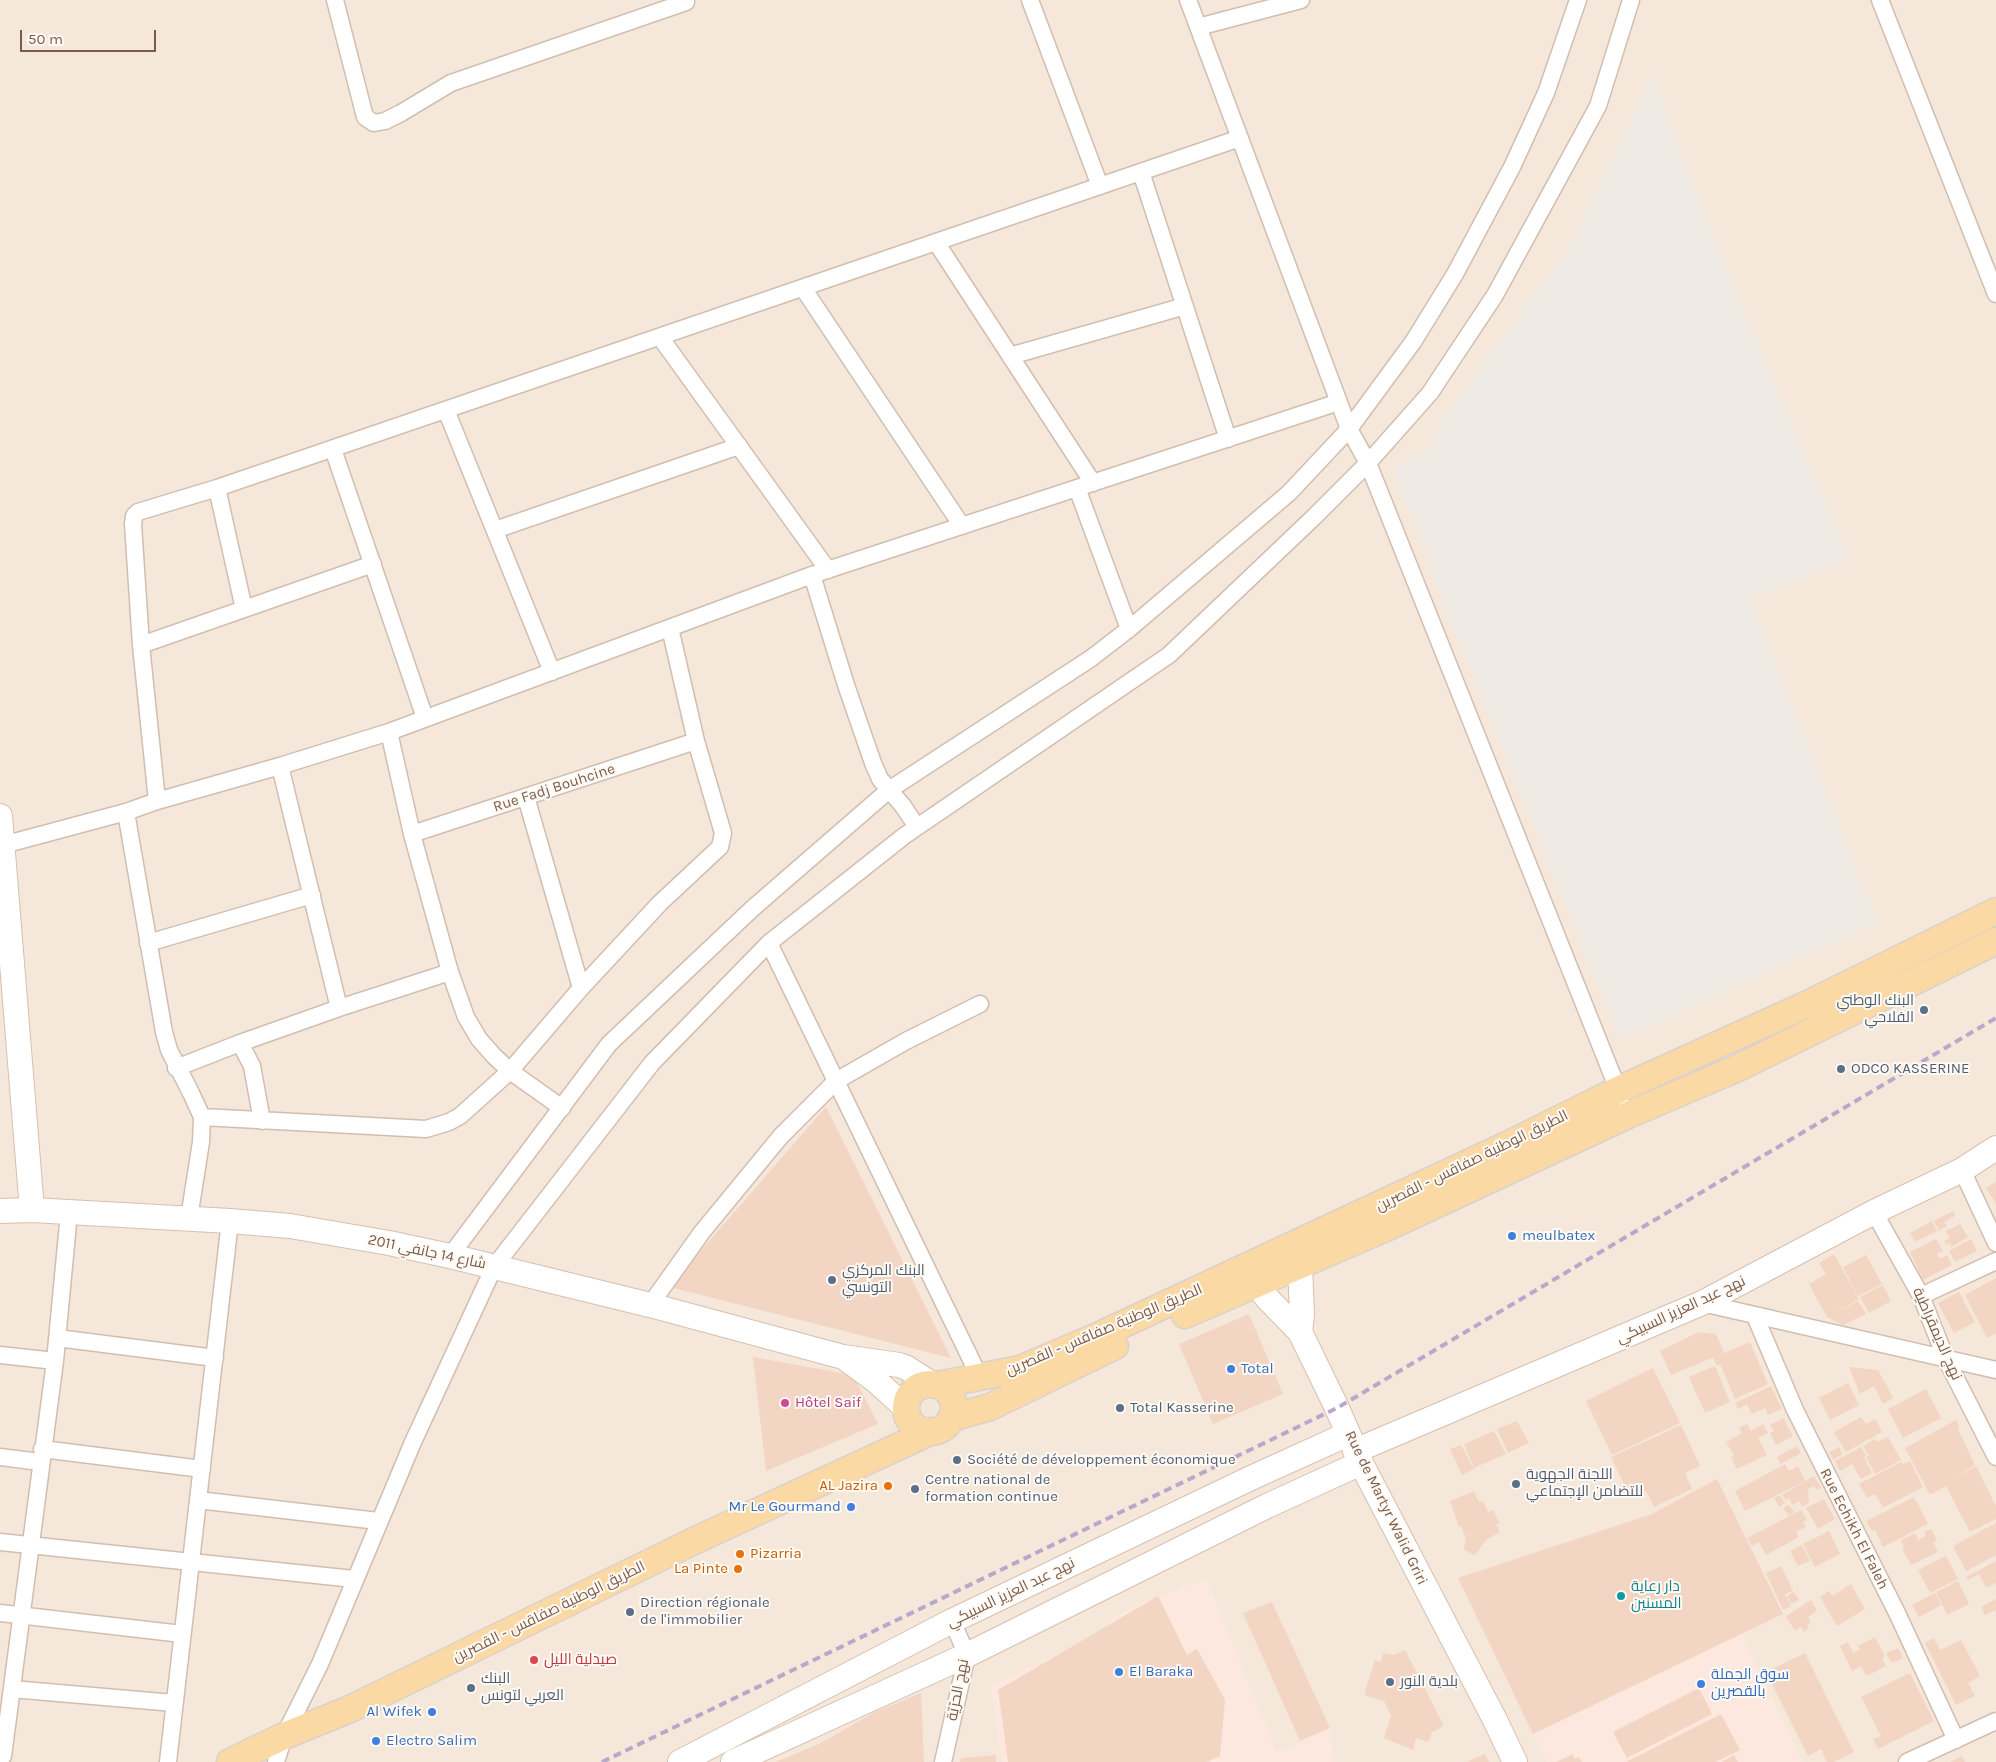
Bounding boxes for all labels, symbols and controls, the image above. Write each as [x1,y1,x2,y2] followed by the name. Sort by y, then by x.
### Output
[22,20,159,52] scale bar
[28,30,63,48] text: 50 m
[491,760,617,816] street label: Rue Fadj Bouhcine
[1837,992,1914,1027] place label: البنك الوطني الفلاحي
[1918,1004,1930,1016] marker: البنك الوطني الفلاحي
[1851,1060,1969,1078] place label: ODCO KASSERINE
[1835,1063,1847,1075] marker: ODCO KASSERINE
[1373,1106,1571,1216] street label: الطريق الوطنية صفاقس - القصرين
[1522,1227,1595,1245] place label: meulbatex
[1506,1230,1518,1242] marker: meulbatex
[366,1231,488,1273] street label: شارع 14 جانفي 2011
[842,1262,925,1297] place label: البنك المركزي التونسي
[1614,1272,1748,1348] street label: نهج عبد العزيز السبيكي
[826,1274,838,1286] marker: البنك المركزي التونسي
[1003,1280,1205,1380] street label: الطريق الوطنية صفاقس - القصرين
[1909,1285,1965,1383] street label: نهج الديمقراطية
[1241,1360,1274,1378] place label: Total
[1225,1363,1237,1375] marker: Total
[795,1394,861,1412] place label: Hôtel Saif
[779,1397,791,1409] marker: Hôtel Saif
[1130,1399,1234,1417] place label: Total Kasserine
[1114,1402,1126,1414] marker: Total Kasserine
[1341,1428,1431,1588] street label: Rue de Martyr Walid Griri
[967,1451,1236,1469] place label: Société de développement économique
[951,1454,963,1466] marker: Société de développement économique
[1526,1466,1643,1501] place label: اللجنة الجهوية للتضامن الإجتماعي
[1816,1466,1892,1592] street label: Rue Echikh El Faleh
[925,1471,1058,1506] place label: Centre national de formation continue
[819,1477,878,1495] place label: AL Jazira
[1510,1478,1522,1490] marker: اللجنة الجهوية للتضامن الإجتماعي
[882,1480,894,1492] marker: AL Jazira
[909,1483,921,1495] marker: Centre national de formation continue
[728,1498,841,1516] place label: Mr Le Gourmand
[845,1501,857,1513] marker: Mr Le Gourmand
[750,1545,802,1563] place label: Pizarria
[734,1548,746,1560] marker: Pizarria
[944,1554,1078,1632] street label: نهج عبد العزيز السبيكي
[450,1557,648,1667] street label: الطريق الوطنية صفاقس - القصرين
[674,1560,728,1578] place label: La Pinte
[732,1563,744,1575] marker: La Pinte
[1631,1578,1681,1613] place label: دار رعاية المسنين
[1615,1590,1627,1602] marker: دار رعاية المسنين
[640,1594,770,1629] place label: Direction régionale de l'immobilier
[624,1606,636,1618] marker: Direction régionale de l'immobilier
[544,1651,617,1669] place label: صيدلية الليل
[528,1654,540,1666] marker: صيدلية الليل
[943,1658,973,1722] street label: نهج الحرّيّة
[1129,1663,1193,1681] place label: El Baraka
[1113,1666,1125,1678] marker: El Baraka
[1711,1666,1789,1701] place label: سوق الجملة بالقصرين
[481,1670,564,1705] place label: البنك العربي لتونس
[1400,1673,1458,1691] place label: بلدية النور
[1384,1676,1396,1688] marker: بلدية النور
[1695,1678,1707,1690] marker: سوق الجملة بالقصرين
[465,1682,477,1694] marker: البنك العربي لتونس
[366,1703,422,1721] place label: Al Wifek
[426,1706,438,1718] marker: Al Wifek
[386,1732,477,1750] place label: Electro Salim
[370,1735,382,1747] marker: Electro Salim

